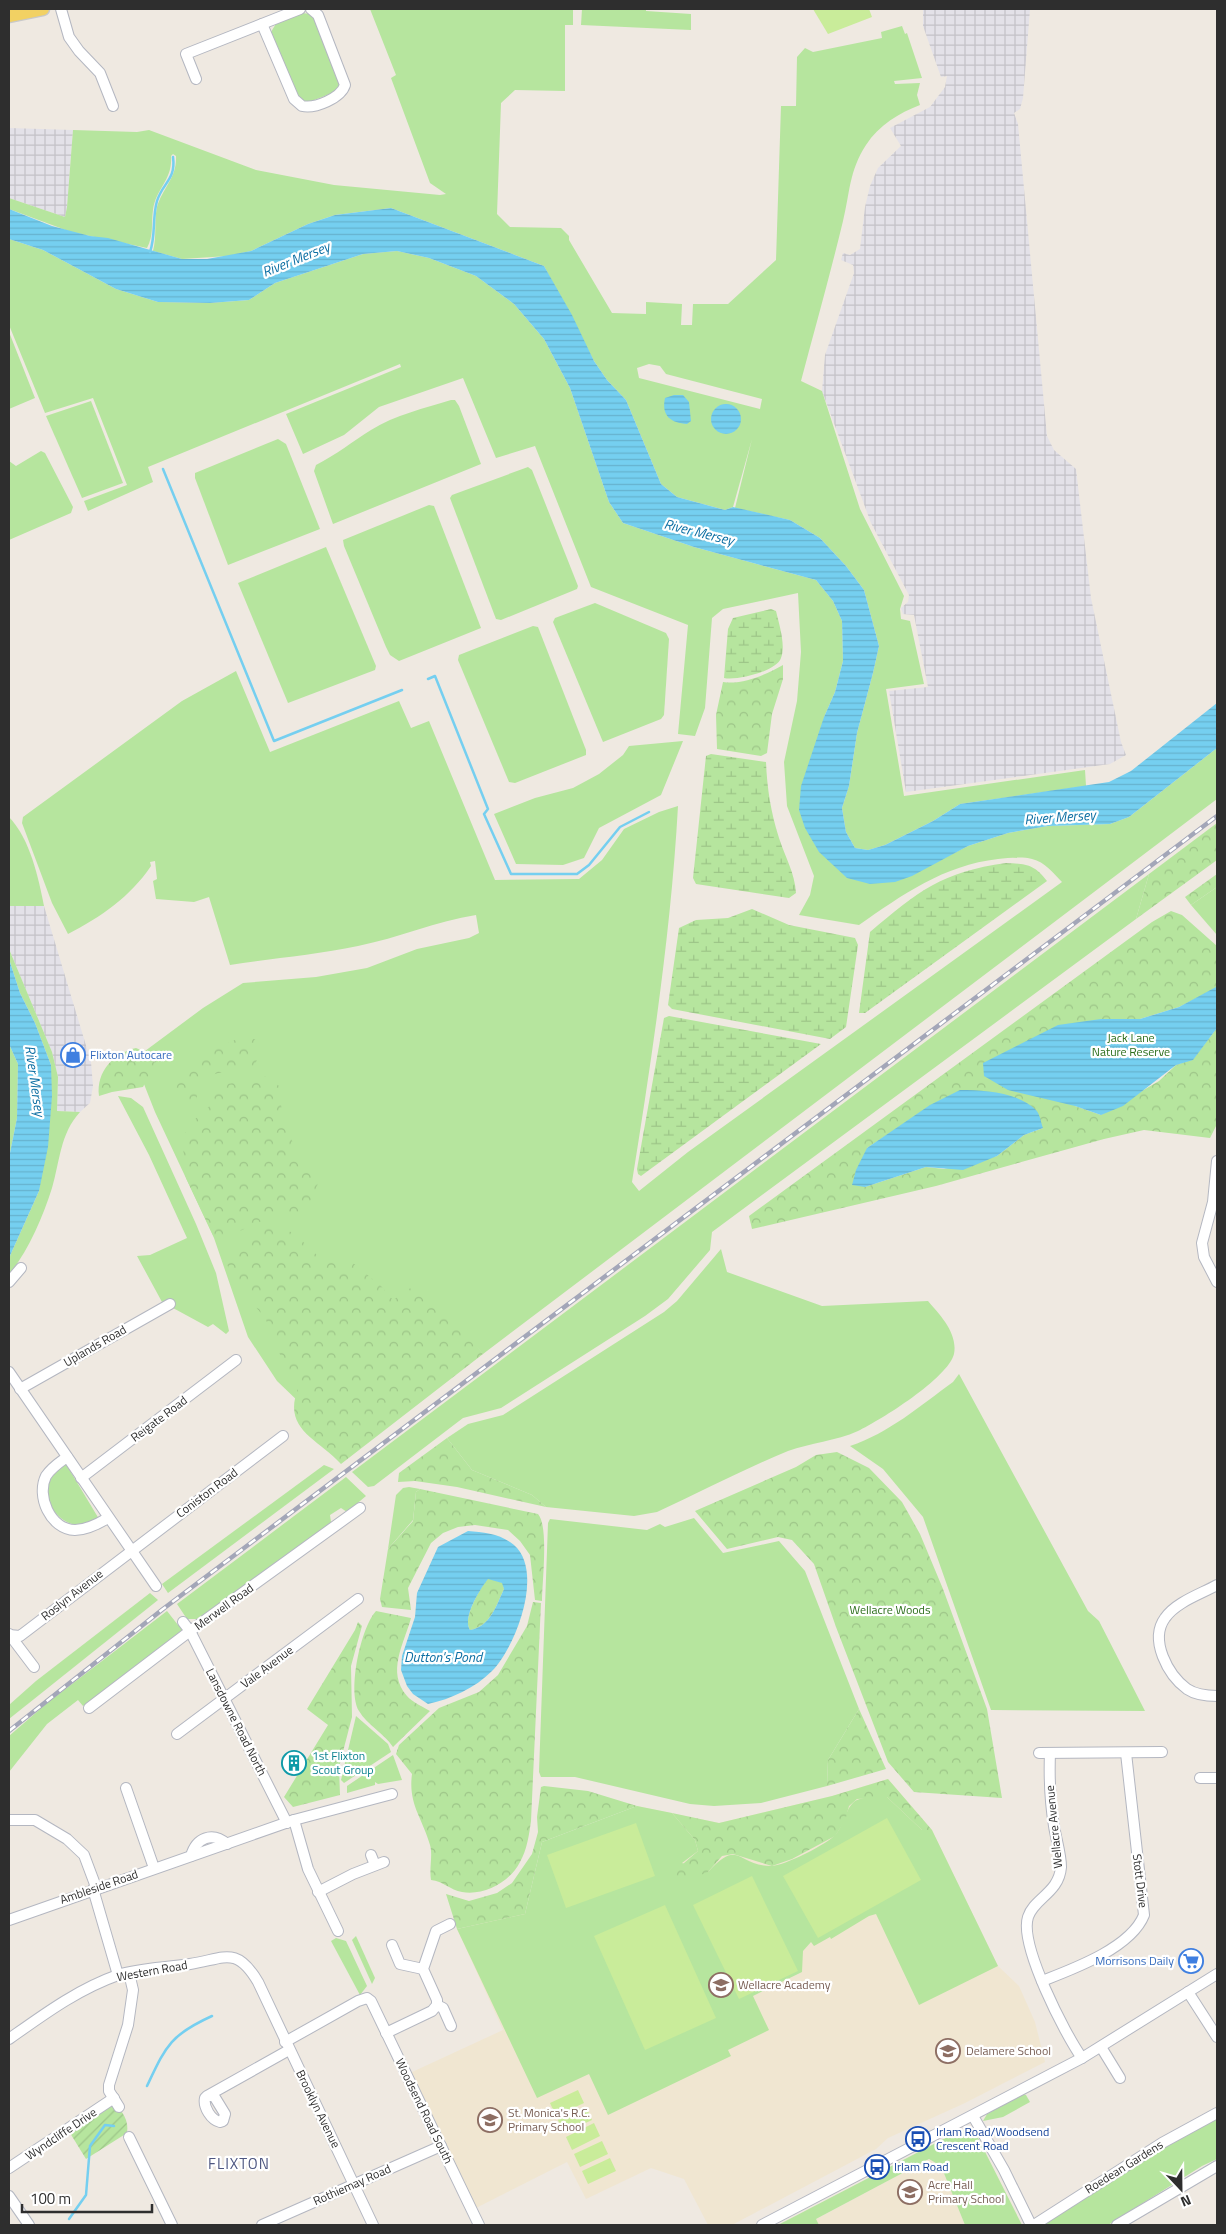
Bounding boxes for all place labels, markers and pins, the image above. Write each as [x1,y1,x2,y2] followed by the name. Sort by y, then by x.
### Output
[60,1042,86,1068] shop icon: Flixton Autocare
[90,1045,172,1064] place label: Flixton Autocare
[312,1746,374,1779] place label: 1st Flixton Scout Group
[281,1750,307,1776] building icon: 1st Flixton Scout Group
[1178,1948,1204,1974] supermarket icon: Morrisons Daily
[1095,1951,1174,1970] place label: Morrisons Daily
[708,1972,734,1998] school or university icon: Wellacre Academy
[738,1975,831,1994] place label: Wellacre Academy
[935,2038,961,2064] school or university icon: Delamere School
[966,2041,1051,2060] place label: Delamere School
[508,2103,590,2136] place label: St. Monica's R.C. Primary School
[477,2107,503,2133] school or university icon: St. Monica's R.C. Primary School
[936,2122,1049,2155] place label: Irlam Road/Woodsend Crescent Road
[905,2126,931,2152] bus stop icon: Irlam Road/Woodsend Crescent Road
[864,2154,890,2180] bus stop icon: Irlam Road
[894,2157,949,2176] place label: Irlam Road
[928,2175,1004,2208] place label: Acre Hall Primary School
[897,2179,923,2205] school or university icon: Acre Hall Primary School

